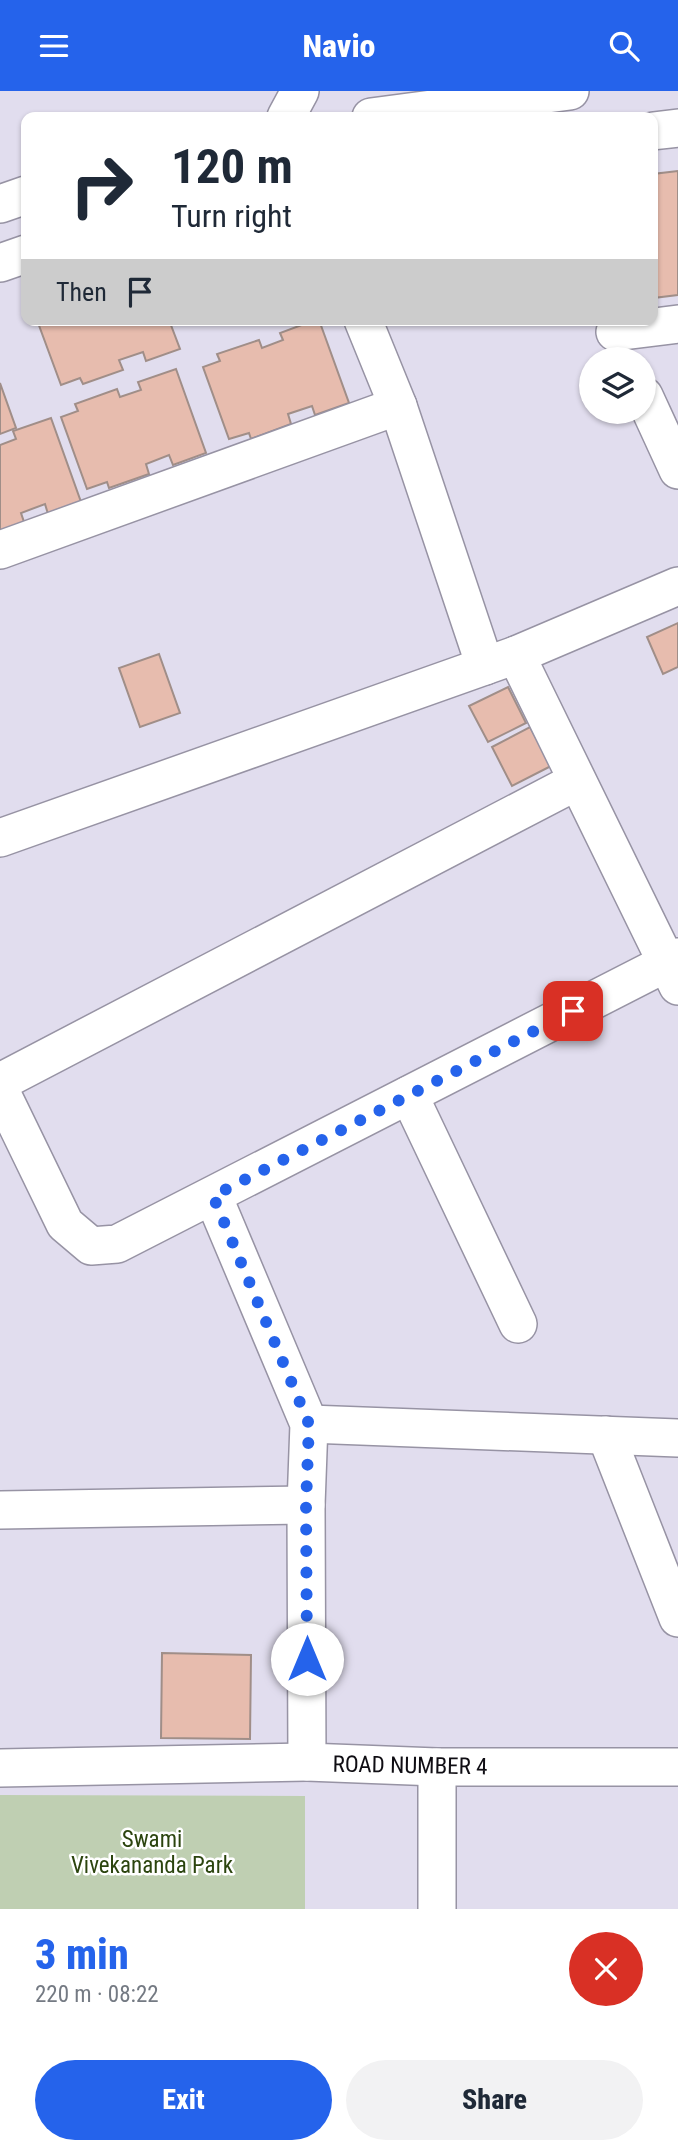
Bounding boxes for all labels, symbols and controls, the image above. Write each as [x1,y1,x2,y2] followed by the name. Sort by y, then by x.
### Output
[35,27,73,65] icon: menu
[303,27,375,65] text: Navio
[605,27,643,65] icon: search
[171,138,293,195] text: 120 m
[56,140,147,231] icon: right
[171,197,292,235] text: Turn right
[121,273,159,311] icon: arrive
[56,277,107,307] text: Then
[579,347,656,424] map controls
[579,347,656,424] button: layers
[543,981,603,1041] pin
[554,992,592,1030] icon: arrive
[270,1622,344,1696] position arrow
[332,1751,488,1780] street label: ROAD NUMBER 4
[71,1826,234,1879] park label: Swami Vivekananda Park
[35,1930,129,1979] text: 3 min
[569,1932,643,2006] button: close
[35,1981,159,2008] text: 220 m · 08:22
[35,2060,332,2140] button: Exit
[346,2060,643,2140] button: Share

